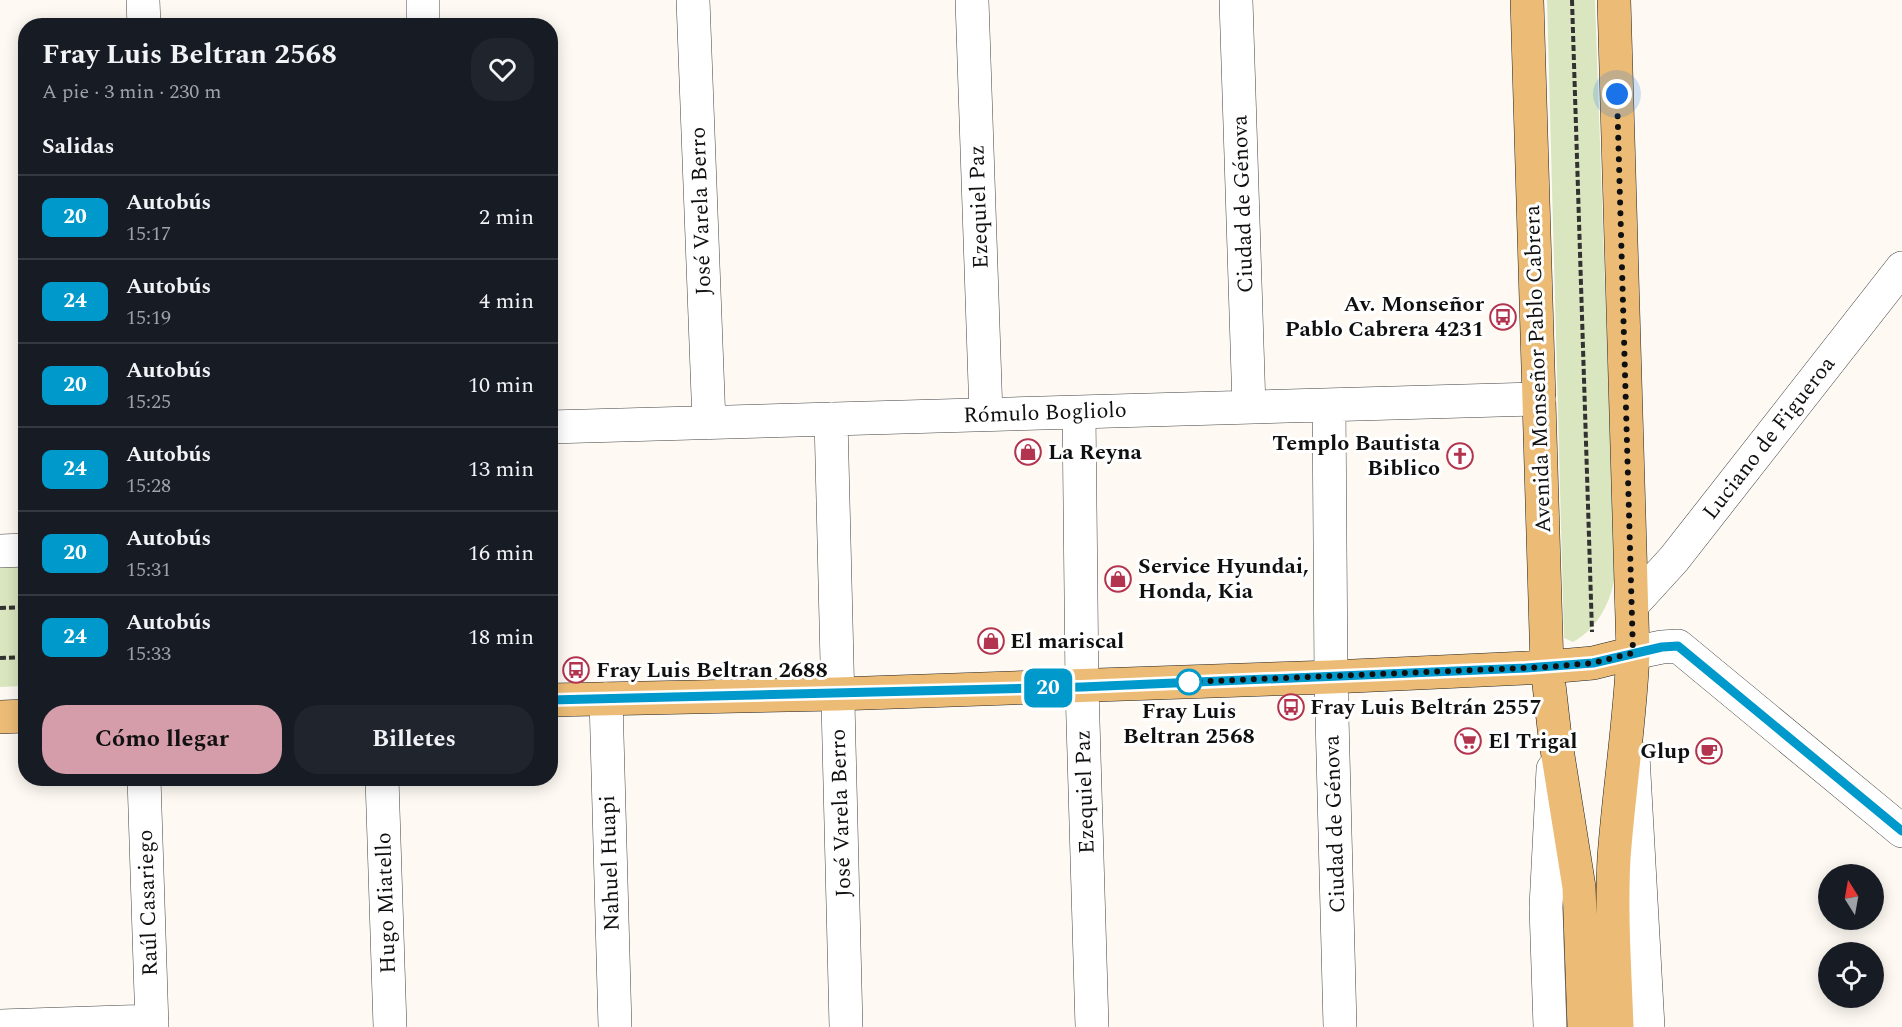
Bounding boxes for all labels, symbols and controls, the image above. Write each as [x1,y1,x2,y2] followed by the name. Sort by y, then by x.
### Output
[42,33,337,76] text: Fray Luis Beltran 2568
[471,38,534,101] button: heart
[42,77,221,107] text: A pie · 3 min · 230 m
[1602,79,1632,109] your location
[1223,114,1263,294] street label: Ciudad de Génova
[682,126,720,296] street label: José Varela Berro
[42,130,114,163] text: Salidas
[960,144,998,270] street label: Ezequiel Paz
[126,186,211,219] text: Autobús
[63,201,87,233] text: 20
[479,201,534,234] text: 2 min
[1516,204,1560,534] street label: Avenida Monseñor Pablo Cabrera
[126,219,171,249] text: 15:17
[126,270,211,303] text: Autobús
[63,285,87,317] text: 24
[479,285,534,318] text: 4 min
[1285,288,1485,346] place label: Av. Monseñor Pablo Cabrera 4231
[1488,302,1518,332] bus stop icon: Av. Monseñor Pablo Cabrera 4231
[126,303,171,333] text: 15:19
[1695,349,1844,527] street label: Luciano de Figueroa
[126,354,211,387] text: Autobús
[63,369,87,401] text: 20
[468,369,534,402] text: 10 min
[126,387,171,417] text: 15:25
[963,394,1127,432] street label: Rómulo Bogliolo
[1272,427,1441,485] place label: Templo Bautista Biblico
[1048,436,1142,469] place label: La Reyna
[1013,437,1043,467] shop icon: La Reyna
[126,438,211,471] text: Autobús
[1445,441,1475,471] church icon: Templo Bautista Biblico
[63,453,87,485] text: 24
[468,453,534,486] text: 13 min
[126,471,171,501] text: 15:28
[126,522,211,555] text: Autobús
[63,537,87,569] text: 20
[468,537,534,570] text: 16 min
[1138,550,1309,608] place label: Service Hyundai, Honda, Kia
[126,555,171,585] text: 15:31
[1103,564,1133,594] shop icon: Service Hyundai, Honda, Kia
[126,606,211,639] text: Autobús
[63,621,87,653] text: 24
[468,621,534,654] text: 18 min
[1010,625,1124,658] place label: El mariscal
[976,626,1006,656] shop icon: El mariscal
[126,639,171,669] text: 15:33
[596,654,828,687] place label: Fray Luis Beltran 2688
[561,655,591,685] bus stop icon: Fray Luis Beltran 2688
[1021,668,1075,708] line badge: 20
[1176,669,1202,695] marker: Fray Luis Beltran 2568
[1036,672,1060,704] text: 20
[1310,691,1542,724] place label: Fray Luis Beltrán 2557
[1276,692,1306,722] bus stop icon: Fray Luis Beltrán 2557
[1123,695,1255,753] place label: Fray Luis Beltran 2568
[42,705,282,774] button: Cómo llegar
[294,705,534,774] button: Billetes
[1488,725,1578,758] place label: El Trigal
[1453,726,1483,756] supermarket icon: El Trigal
[822,728,860,898] street label: José Varela Berro
[1066,729,1104,855] street label: Ezequiel Paz
[1315,734,1355,914] street label: Ciudad de Génova
[1640,735,1690,768] place label: Glup
[1694,736,1724,766] cafe icon: Glup
[591,794,629,932] street label: Nahuel Huapi
[129,829,167,977] street label: Raúl Casariego
[367,832,405,974] street label: Hugo Miatello
[1818,864,1884,930] north arrow
[1818,864,1884,1008] map controls
[1818,942,1884,1008] button: locate

